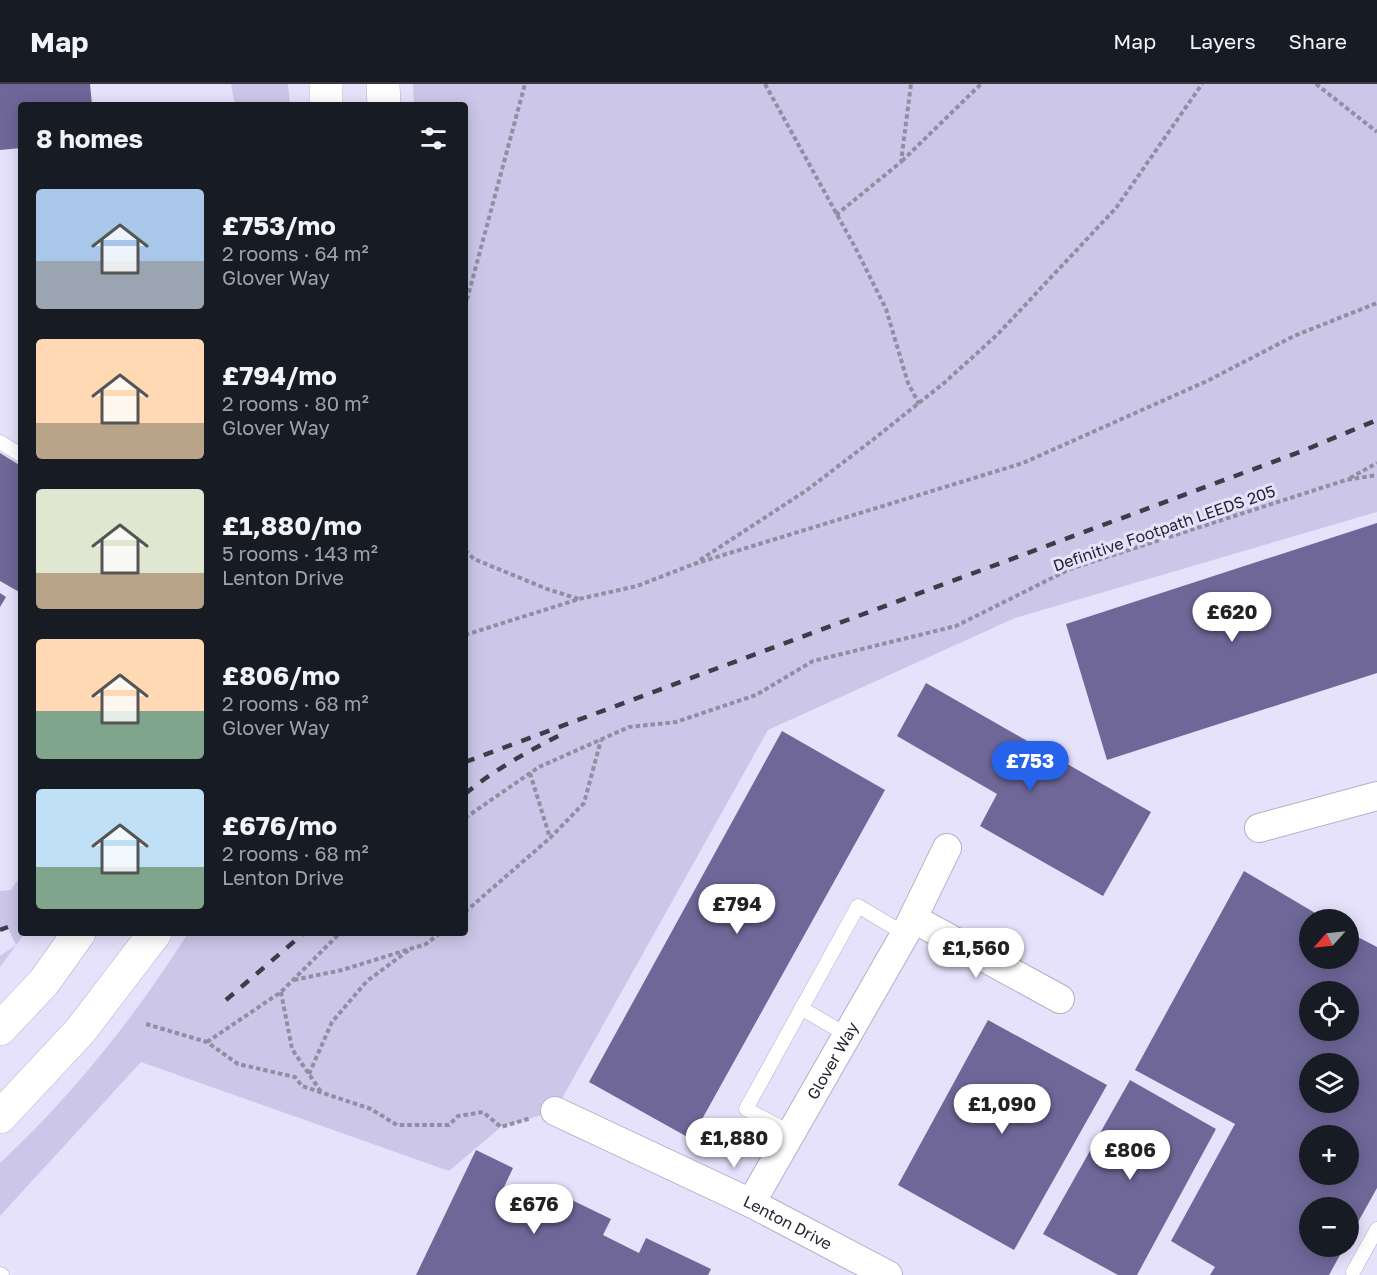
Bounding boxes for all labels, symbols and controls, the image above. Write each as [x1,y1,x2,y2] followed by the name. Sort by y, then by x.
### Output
[30,25,88,58] text: Map
[1113,28,1156,54] text: Map
[1189,28,1256,54] text: Layers
[1289,28,1347,54] text: Share
[417,122,450,155] icon: filters
[36,123,143,154] text: 8 homes
[222,210,336,241] text: £753/mo
[84,213,156,285] icon: home
[222,241,369,265] text: 2 rooms · 64 m²
[222,265,330,289] text: Glover Way
[222,360,337,391] text: £794/mo
[84,363,156,435] icon: home
[222,391,369,415] text: 2 rooms · 80 m²
[222,415,330,439] text: Glover Way
[1050,481,1278,575] street label: Definitive Footpath LEEDS 205
[222,510,362,541] text: £1,880/mo
[84,513,156,585] icon: home
[222,541,378,565] text: 5 rooms · 143 m²
[222,565,344,589] text: Lenton Drive
[1196,592,1268,643] pin: £620
[1206,599,1258,623] text: £620
[222,660,340,691] text: £806/mo
[84,663,156,735] icon: home
[222,691,369,715] text: 2 rooms · 68 m²
[222,715,330,739] text: Glover Way
[994,741,1066,792] pin: £753
[1006,748,1054,772] text: £753
[222,810,337,841] text: £676/mo
[84,813,156,885] icon: home
[222,841,369,865] text: 2 rooms · 68 m²
[222,865,344,889] text: Lenton Drive
[701,884,773,935] pin: £794
[712,891,762,915] text: £794
[1299,909,1359,969] north arrow
[1299,909,1359,1257] map controls
[927,928,1025,979] pin: £1,560
[942,935,1010,959] text: £1,560
[1299,981,1359,1041] button: locate
[802,1018,863,1103] street label: Glover Way
[1299,1053,1359,1113] button: layers
[953,1084,1051,1135] pin: £1,090
[968,1091,1036,1115] text: £1,090
[685,1118,783,1169] pin: £1,880
[700,1125,768,1149] text: £1,880
[1299,1125,1359,1185] button: +
[1094,1130,1166,1181] pin: £806
[1104,1137,1156,1161] text: £806
[498,1184,570,1235] pin: £676
[509,1191,559,1215] text: £676
[740,1191,836,1254] street label: Lenton Drive
[1299,1197,1359,1257] button: −

